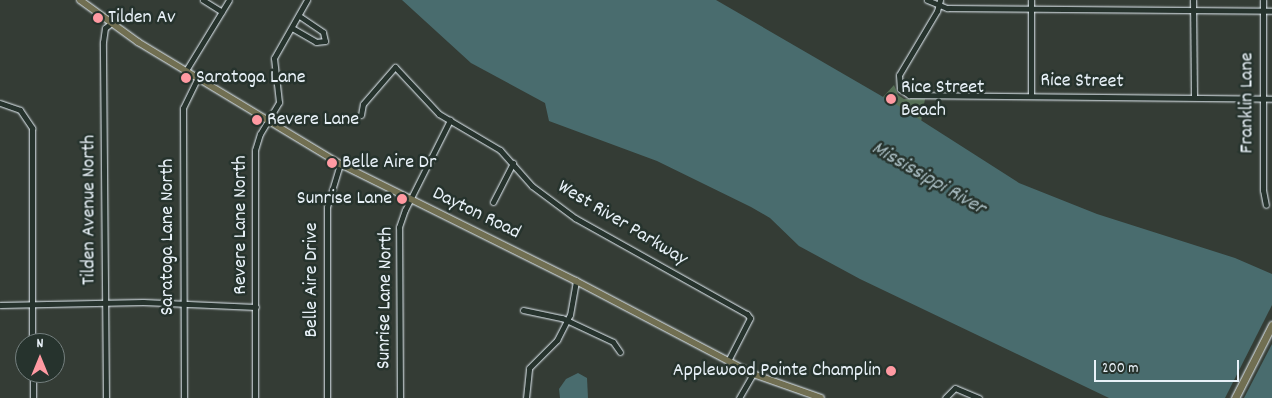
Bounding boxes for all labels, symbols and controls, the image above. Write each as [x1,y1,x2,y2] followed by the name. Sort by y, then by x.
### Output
[108,6,176,30] place label: Tilden Av
[92,12,104,24] marker: Tilden Av
[1236,53,1260,153] street label: Franklin Lane
[196,66,306,90] place label: Saratoga Lane
[1040,69,1124,95] street label: Rice Street
[180,72,192,84] marker: Saratoga Lane
[901,76,984,123] place label: Rice Street Beach
[885,93,897,105] marker: Rice Street Beach
[267,108,359,132] place label: Revere Lane
[251,114,263,126] marker: Revere Lane
[78,135,102,285] street label: Tilden Avenue North
[867,136,989,222] water label: Mississippi River
[342,151,436,175] place label: Belle Aire Dr
[229,155,253,295] street label: Revere Lane North
[326,157,338,169] marker: Belle Aire Dr
[156,159,180,315] street label: Saratoga Lane North
[553,176,691,272] street label: West River Parkway
[428,182,524,246] street label: Dayton Road
[297,187,392,211] place label: Sunrise Lane
[396,193,408,205] marker: Sunrise Lane
[300,222,324,338] street label: Belle Aire Drive
[373,227,399,369] street label: Sunrise Lane North
[15,333,65,383] north arrow
[37,334,43,354] text: N
[1097,350,1242,382] scale bar
[1102,358,1139,380] text: 200 m
[673,359,881,383] place label: Applewood Pointe Champlin
[885,365,897,377] marker: Applewood Pointe Champlin

